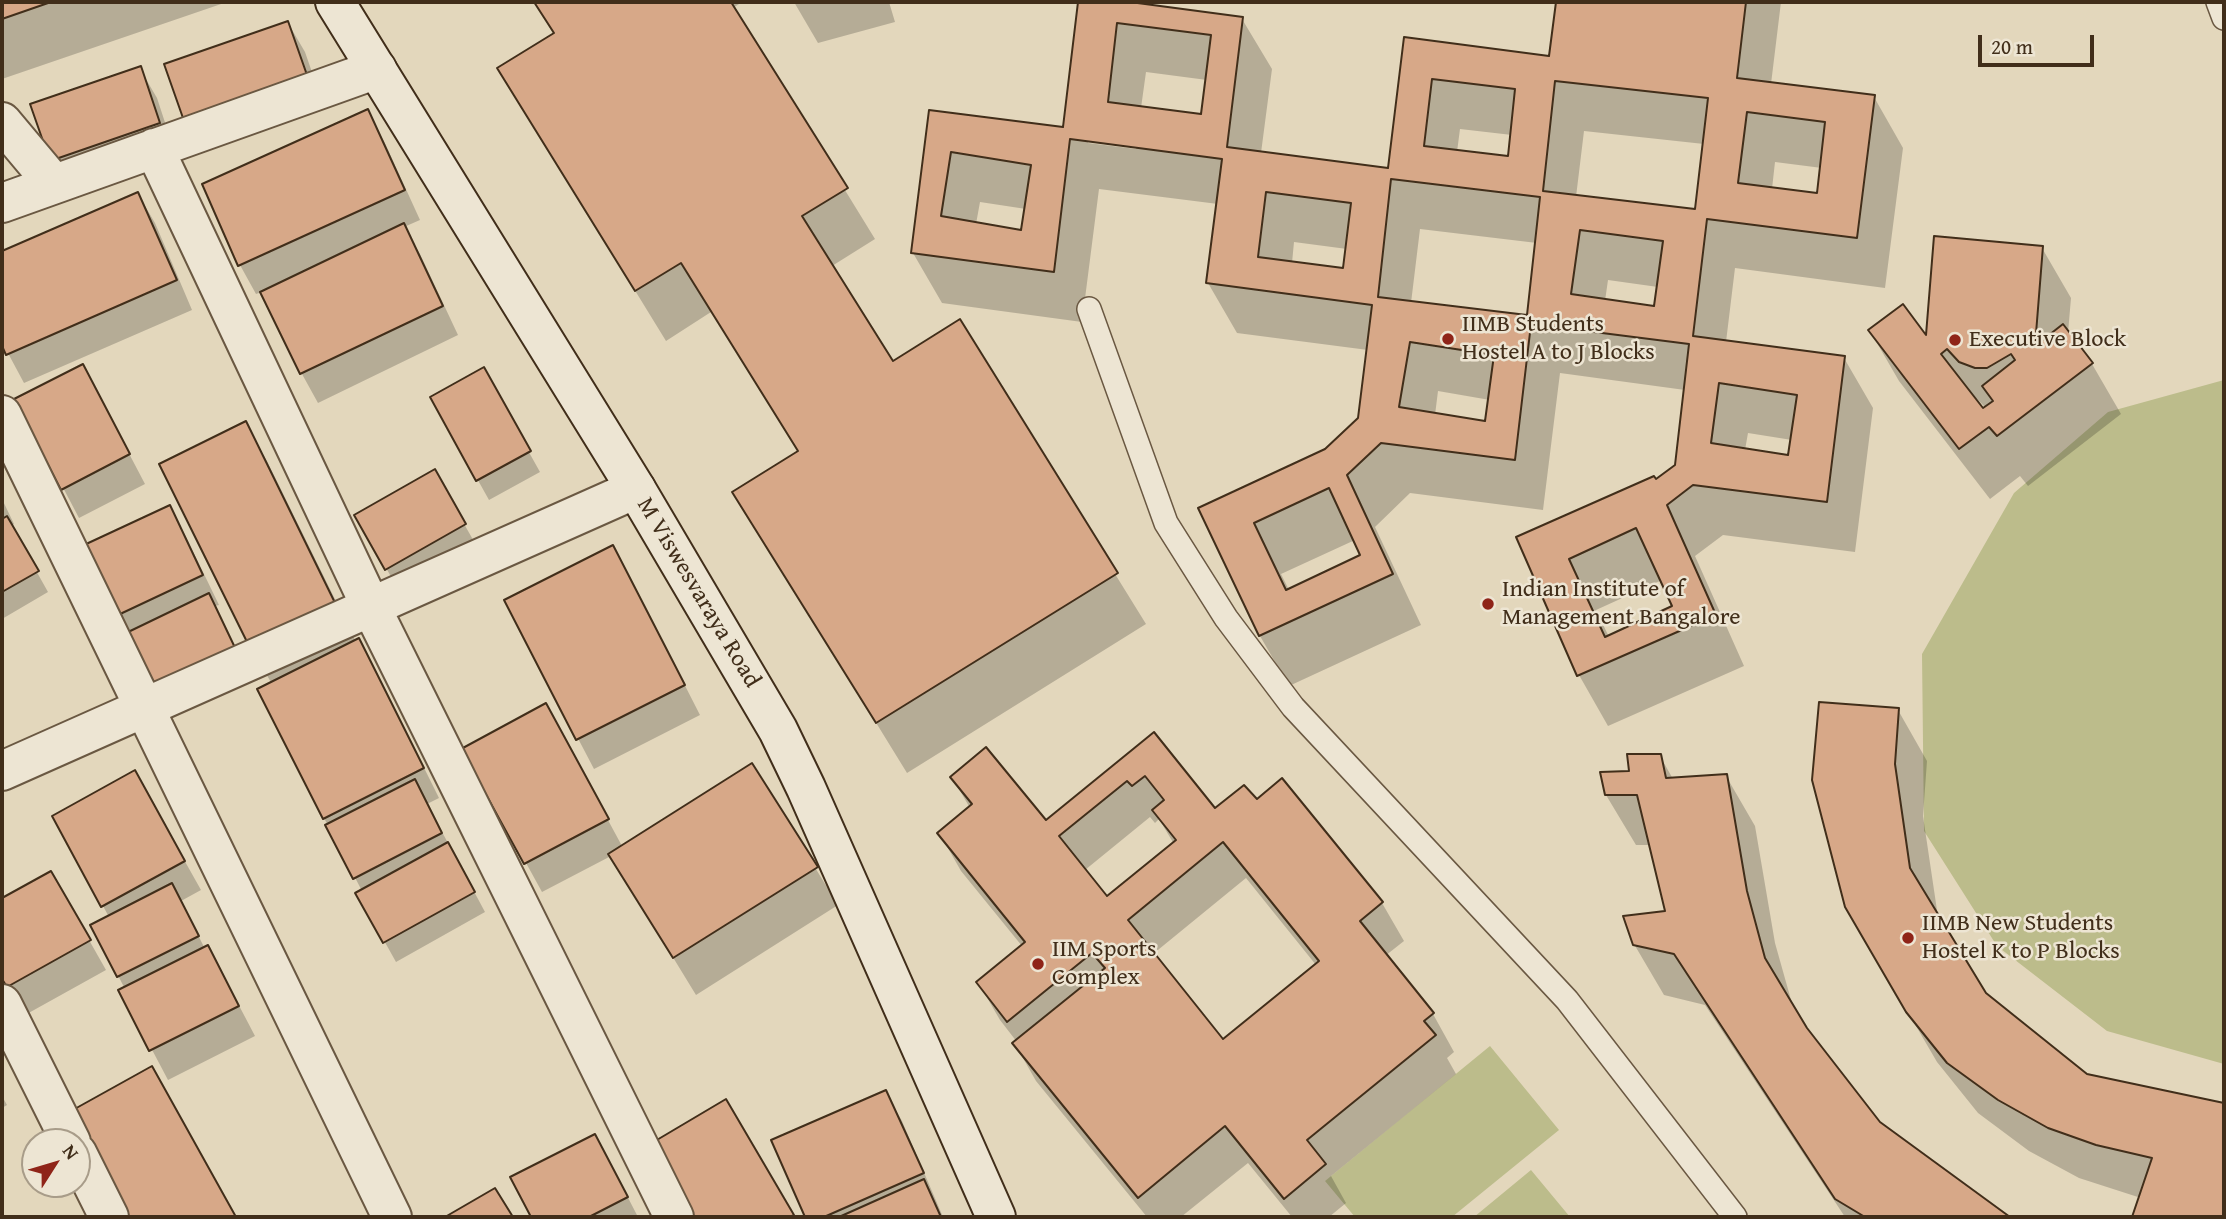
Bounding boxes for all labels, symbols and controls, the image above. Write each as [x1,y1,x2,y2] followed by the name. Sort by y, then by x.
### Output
[1981,21,2096,65] scale bar
[1991,31,2033,62] text: 20 m
[1462,311,1655,367] place label: IIMB Students Hostel A to J Blocks
[1969,326,2126,354] place label: Executive Block
[1440,331,1456,347] marker: IIMB Students Hostel A to J Blocks
[1947,332,1963,348] marker: Executive Block
[630,493,766,693] street label: M Viswesvaraya Road
[1502,576,1741,632] place label: Indian Institute of Management Bangalore
[1480,596,1496,612] marker: Indian Institute of Management Bangalore
[1922,910,2120,966] place label: IIMB New Students Hostel K to P Blocks
[1900,930,1916,946] marker: IIMB New Students Hostel K to P Blocks
[1052,936,1157,992] place label: IIM Sports Complex
[1030,956,1046,972] marker: IIM Sports Complex
[21,1128,91,1198] north arrow
[56,1138,86,1165] text: N

